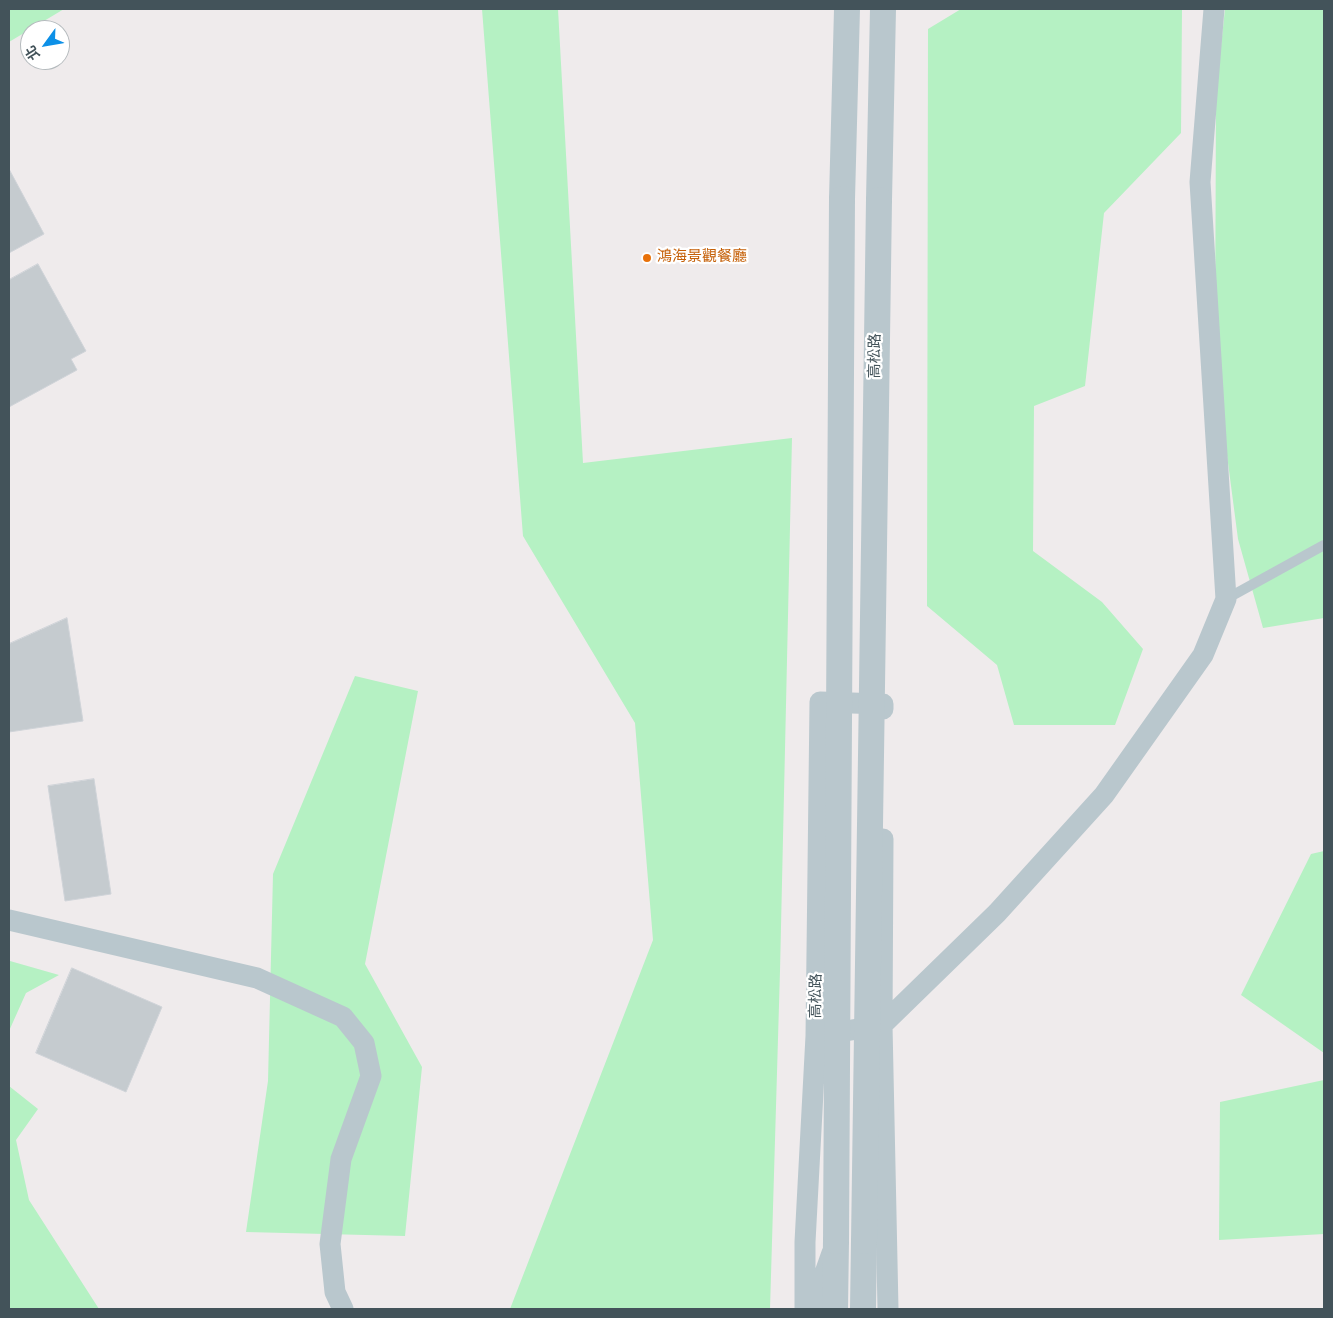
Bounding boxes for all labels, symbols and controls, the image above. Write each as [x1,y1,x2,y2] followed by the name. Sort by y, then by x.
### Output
[20,20,70,70] north arrow
[21,41,45,64] text: 北
[657,249,747,267] place label: 鴻海景觀餐廳
[641,252,653,264] marker: 鴻海景觀餐廳
[867,333,885,379] street label: 高松路
[808,973,826,1019] street label: 高松路

